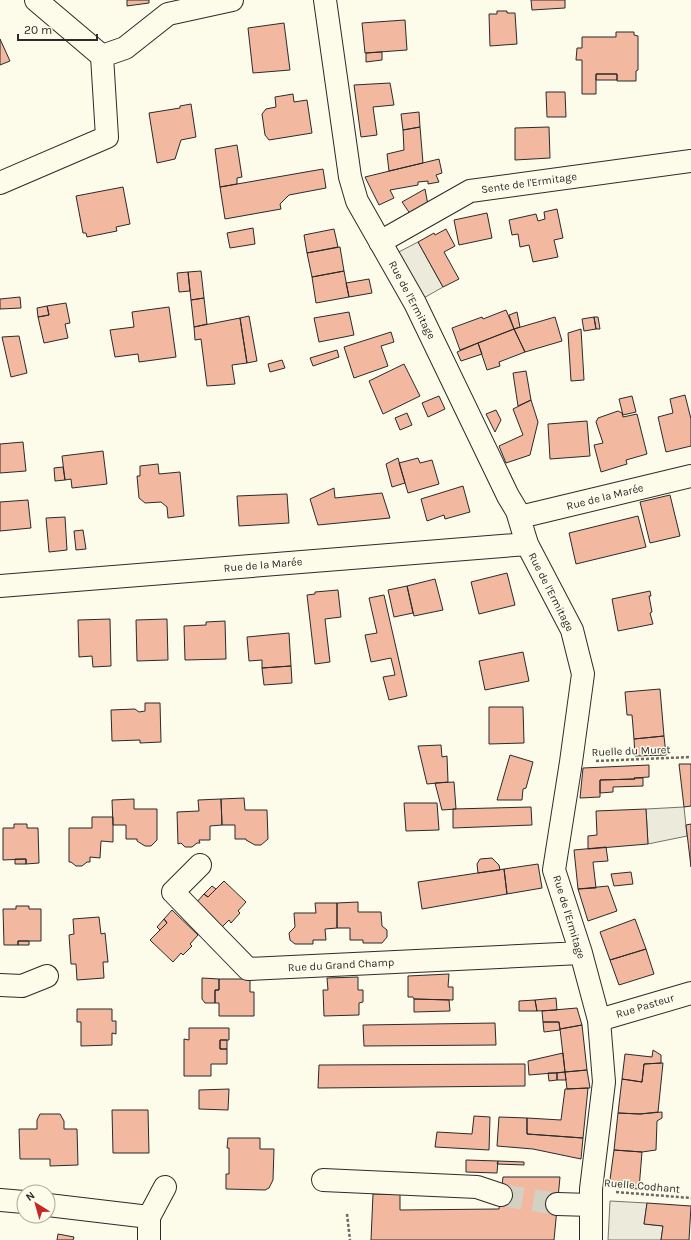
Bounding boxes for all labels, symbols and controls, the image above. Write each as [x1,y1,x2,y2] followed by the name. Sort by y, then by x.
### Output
[18,16,97,42] scale bar
[24,23,52,37] text: 20 m
[480,170,578,196] street label: Sente de l'Ermitage
[386,259,438,342] street label: Rue de l'Ermitage
[565,481,645,513] street label: Rue de la Marée
[526,550,577,634] street label: Rue de l'Ermitage
[223,555,303,575] street label: Rue de la Marée
[591,743,671,759] street label: Ruelle du Muret
[550,874,588,961] street label: Rue de l'Ermitage
[287,956,395,974] street label: Rue du Grand Champ
[614,991,676,1021] street label: Rue Pasteur
[603,1176,681,1196] street label: Ruelle Codhant
[16,1184,56,1224] north arrow
[23,1189,37,1204] text: N

